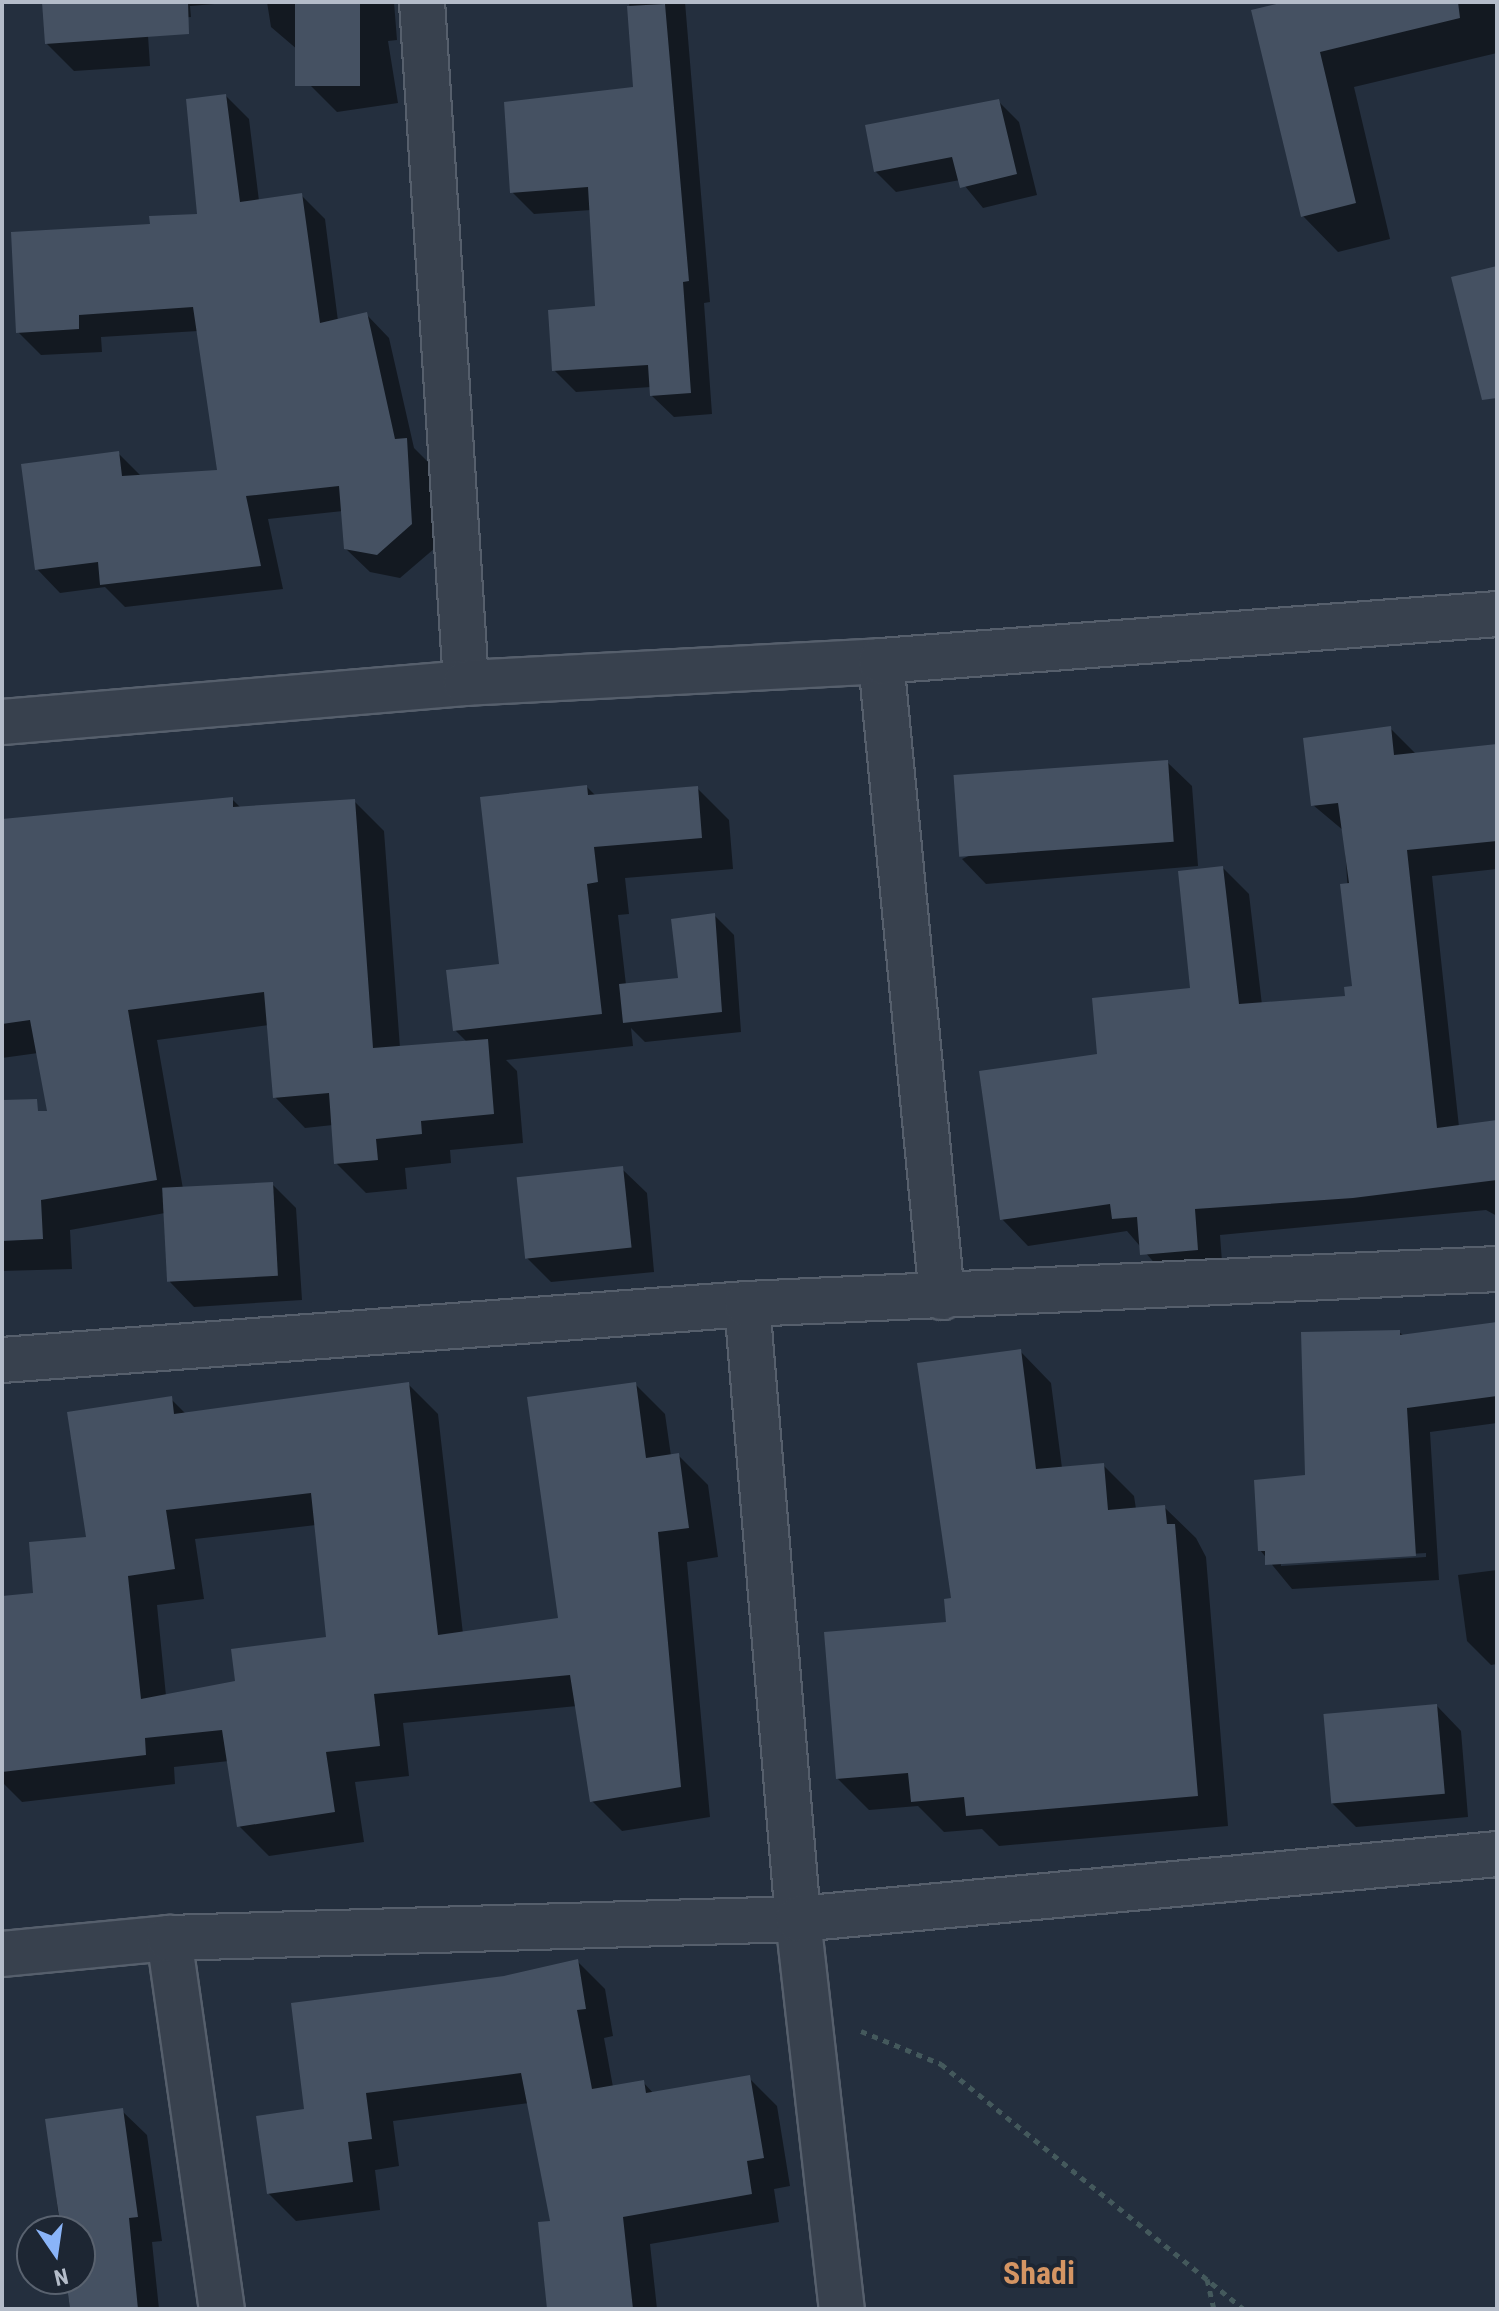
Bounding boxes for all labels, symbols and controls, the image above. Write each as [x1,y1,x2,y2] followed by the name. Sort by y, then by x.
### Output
[16,2215,96,2295] north arrow
[1003,2254,1075,2292] district label: Shadi
[52,2263,70,2291] text: N

